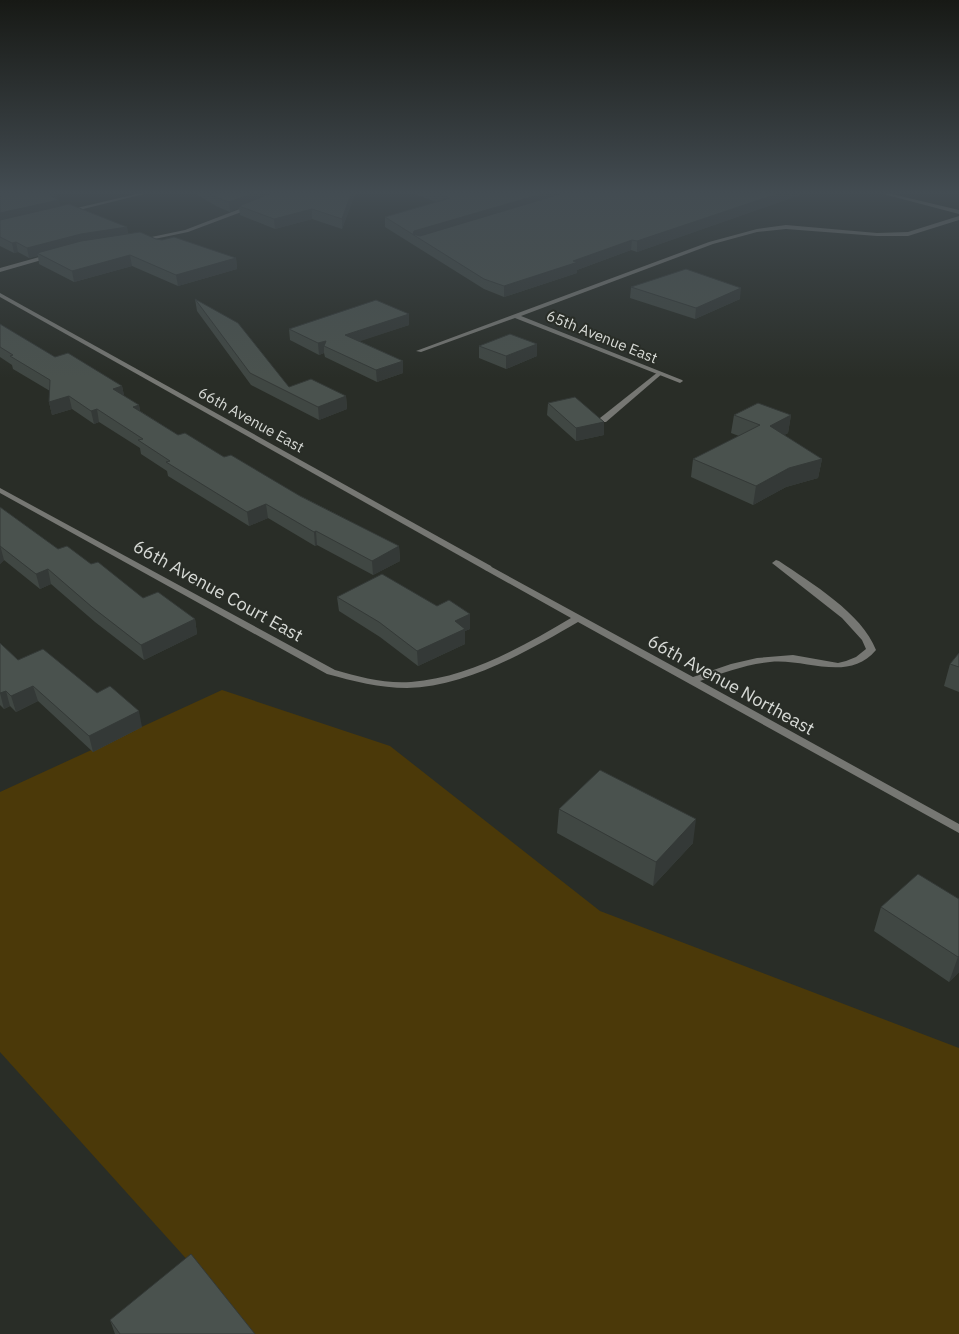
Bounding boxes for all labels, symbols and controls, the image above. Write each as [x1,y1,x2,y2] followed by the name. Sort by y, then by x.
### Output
[544,306,661,367] street label: 65th Avenue East
[195,383,308,457] street label: 66th Avenue East
[129,534,307,647] street label: 66th Avenue Court East
[644,629,819,740] street label: 66th Avenue Northeast

